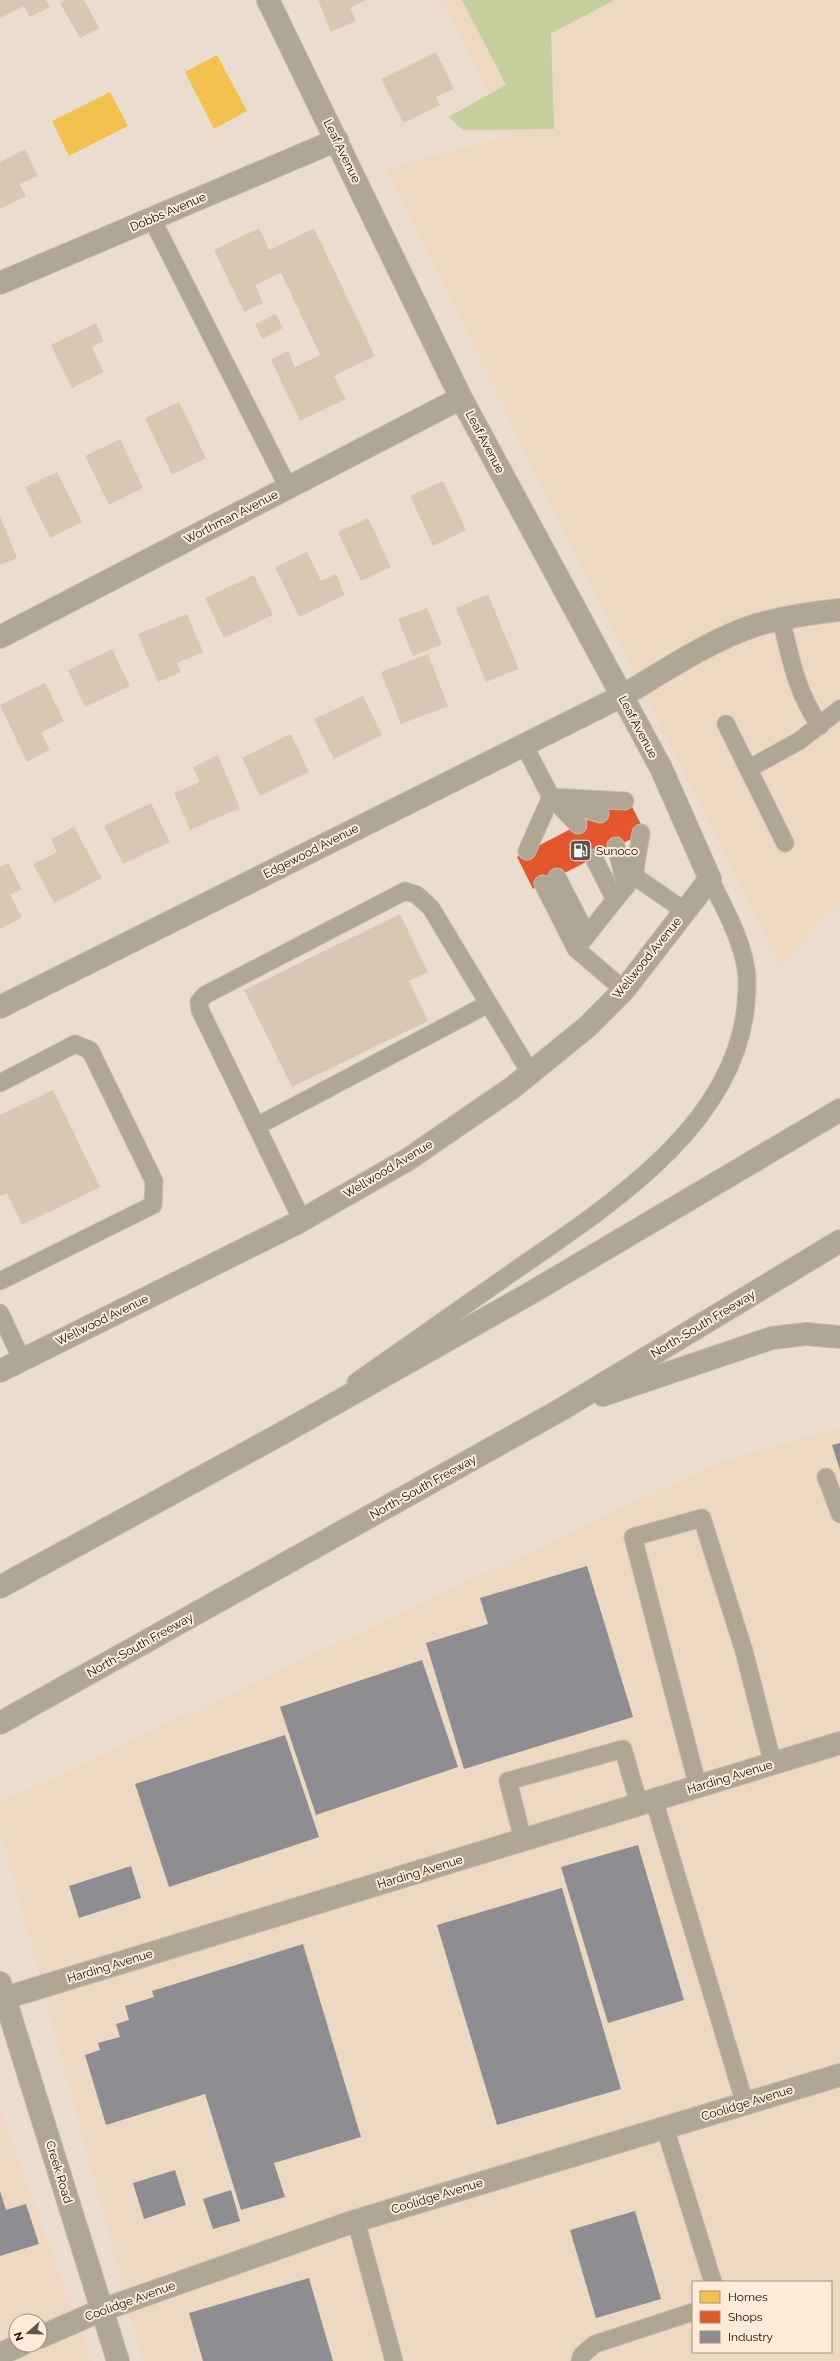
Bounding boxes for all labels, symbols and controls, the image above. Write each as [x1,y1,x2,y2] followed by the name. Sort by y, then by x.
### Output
[321,117,363,185] street label: Leaf Avenue
[128,190,208,234] street label: Dobbs Avenue
[463,408,507,476] street label: Leaf Avenue
[182,487,280,547] street label: Worthman Avenue
[616,693,660,761] street label: Leaf Avenue
[261,821,361,881] street label: Edgewood Avenue
[568,838,594,864] fuel station icon: Sunoco
[596,844,638,858] place label: Sunoco
[610,914,684,1002] street label: Wellwood Avenue
[341,1137,435,1201] street label: Wellwood Avenue
[648,1287,758,1361] street label: North-South Freeway
[53,1292,151,1348] street label: Wellwood Avenue
[367,1452,479,1522] street label: North-South Freeway
[84,1610,196,1680] street label: North-South Freeway
[686,1757,774,1797] street label: Harding Avenue
[376,1852,464,1892] street label: Harding Avenue
[66,1946,154,1986] street label: Harding Avenue
[699,2082,795,2124] street label: Coolidge Avenue
[43,2139,75,2205] street label: Creek Road
[389,2175,485,2217] street label: Coolidge Avenue
[83,2278,177,2324] street label: Coolidge Avenue
[692,2281,832,2353] legend
[728,2290,768,2304] text: Homes
[728,2310,763,2324] text: Shops
[8,2313,48,2353] north arrow
[12,2330,27,2342] text: N
[728,2330,774,2344] text: Industry

